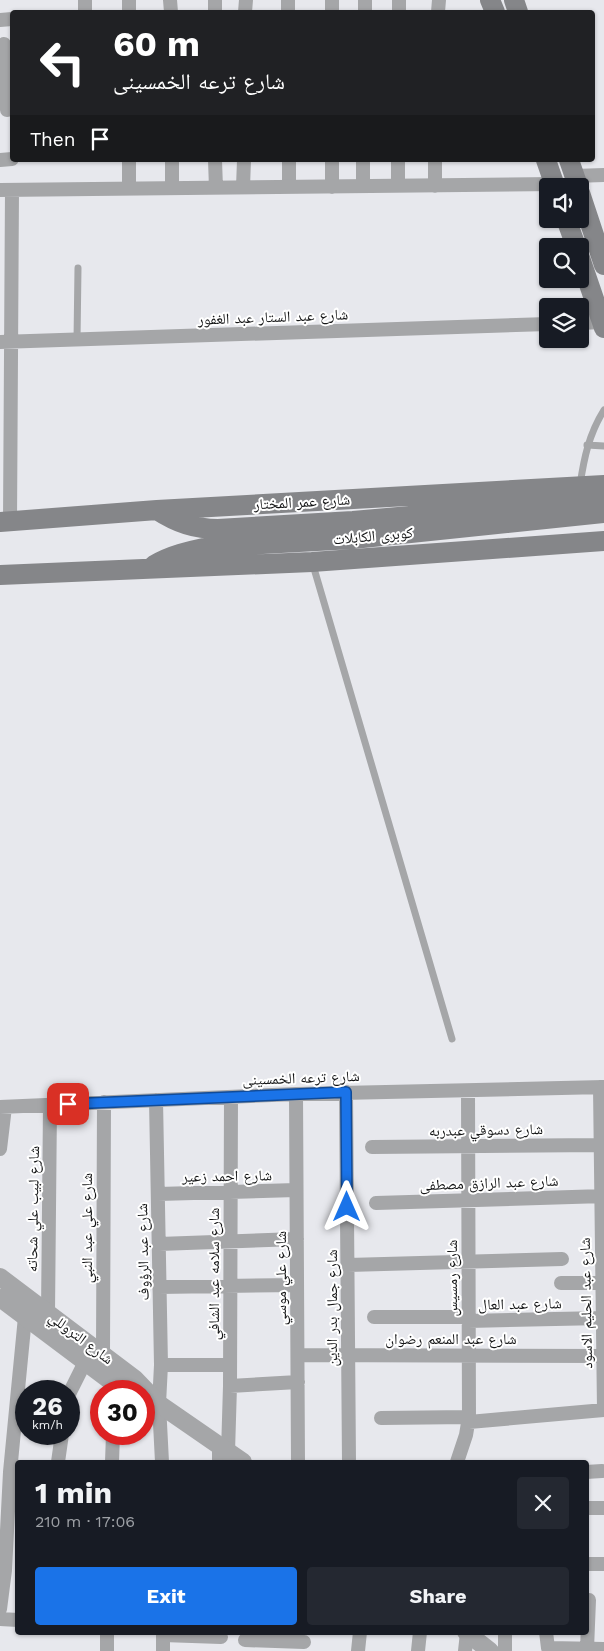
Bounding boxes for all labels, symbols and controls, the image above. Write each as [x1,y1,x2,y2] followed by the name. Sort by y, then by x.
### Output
[113,23,200,65] text: 60 m
[30,30,95,95] icon: left
[113,69,285,94] text: شارع ترعه الخمسينى
[86,125,114,153] icon: arrive
[30,128,76,151] text: Then
[539,178,589,348] map controls
[539,178,589,228] button: sound
[539,238,589,288] button: search
[539,298,589,348] button: layers
[197,305,349,330] street label: شارع عبد الستار عبد الغفور
[252,490,351,515] street label: شارع عمر المختار
[332,524,414,549] street label: كوبرى الكابلات
[242,1067,360,1090] street label: شارع ترعه الخمسينى
[47,1083,89,1125] pin
[54,1090,82,1118] icon: arrive
[429,1120,543,1143] street label: شارع دسوقي عبدربه
[23,1146,46,1272] street label: شارع لبيب علي شحاته
[181,1166,272,1187] street label: شارع احمد زعير
[419,1172,559,1195] street label: شارع عبد الرازق مصطفى
[78,1173,99,1283] street label: شارع علي عبد النبي
[320,1180,372,1232] position arrow
[133,1203,154,1301] street label: شارع عبد الرؤوف
[205,1208,226,1340] street label: شارع سلامه عبد الشافي
[272,1231,293,1325] street label: شارع علي موسي
[576,1237,597,1369] street label: شارع عبد الحليم الاسود
[443,1239,462,1316] street label: شارع رمسيس
[323,1249,342,1367] street label: شارع جمال بدر الدين
[478,1294,562,1315] street label: شارع عبد العال
[44,1308,117,1370] street label: شارع التروللي
[385,1330,517,1349] street label: شارع عبد المنعم رضوان
[90,1380,155,1445] speed limit sign: 30
[32,1392,63,1421] text: 26
[32,1418,63,1432] text: km/h
[35,1475,112,1510] text: 1 min
[517,1477,569,1529] button: close
[35,1512,135,1531] text: 210 m · 17:06
[35,1567,297,1625] button: Exit
[307,1567,569,1625] button: Share

